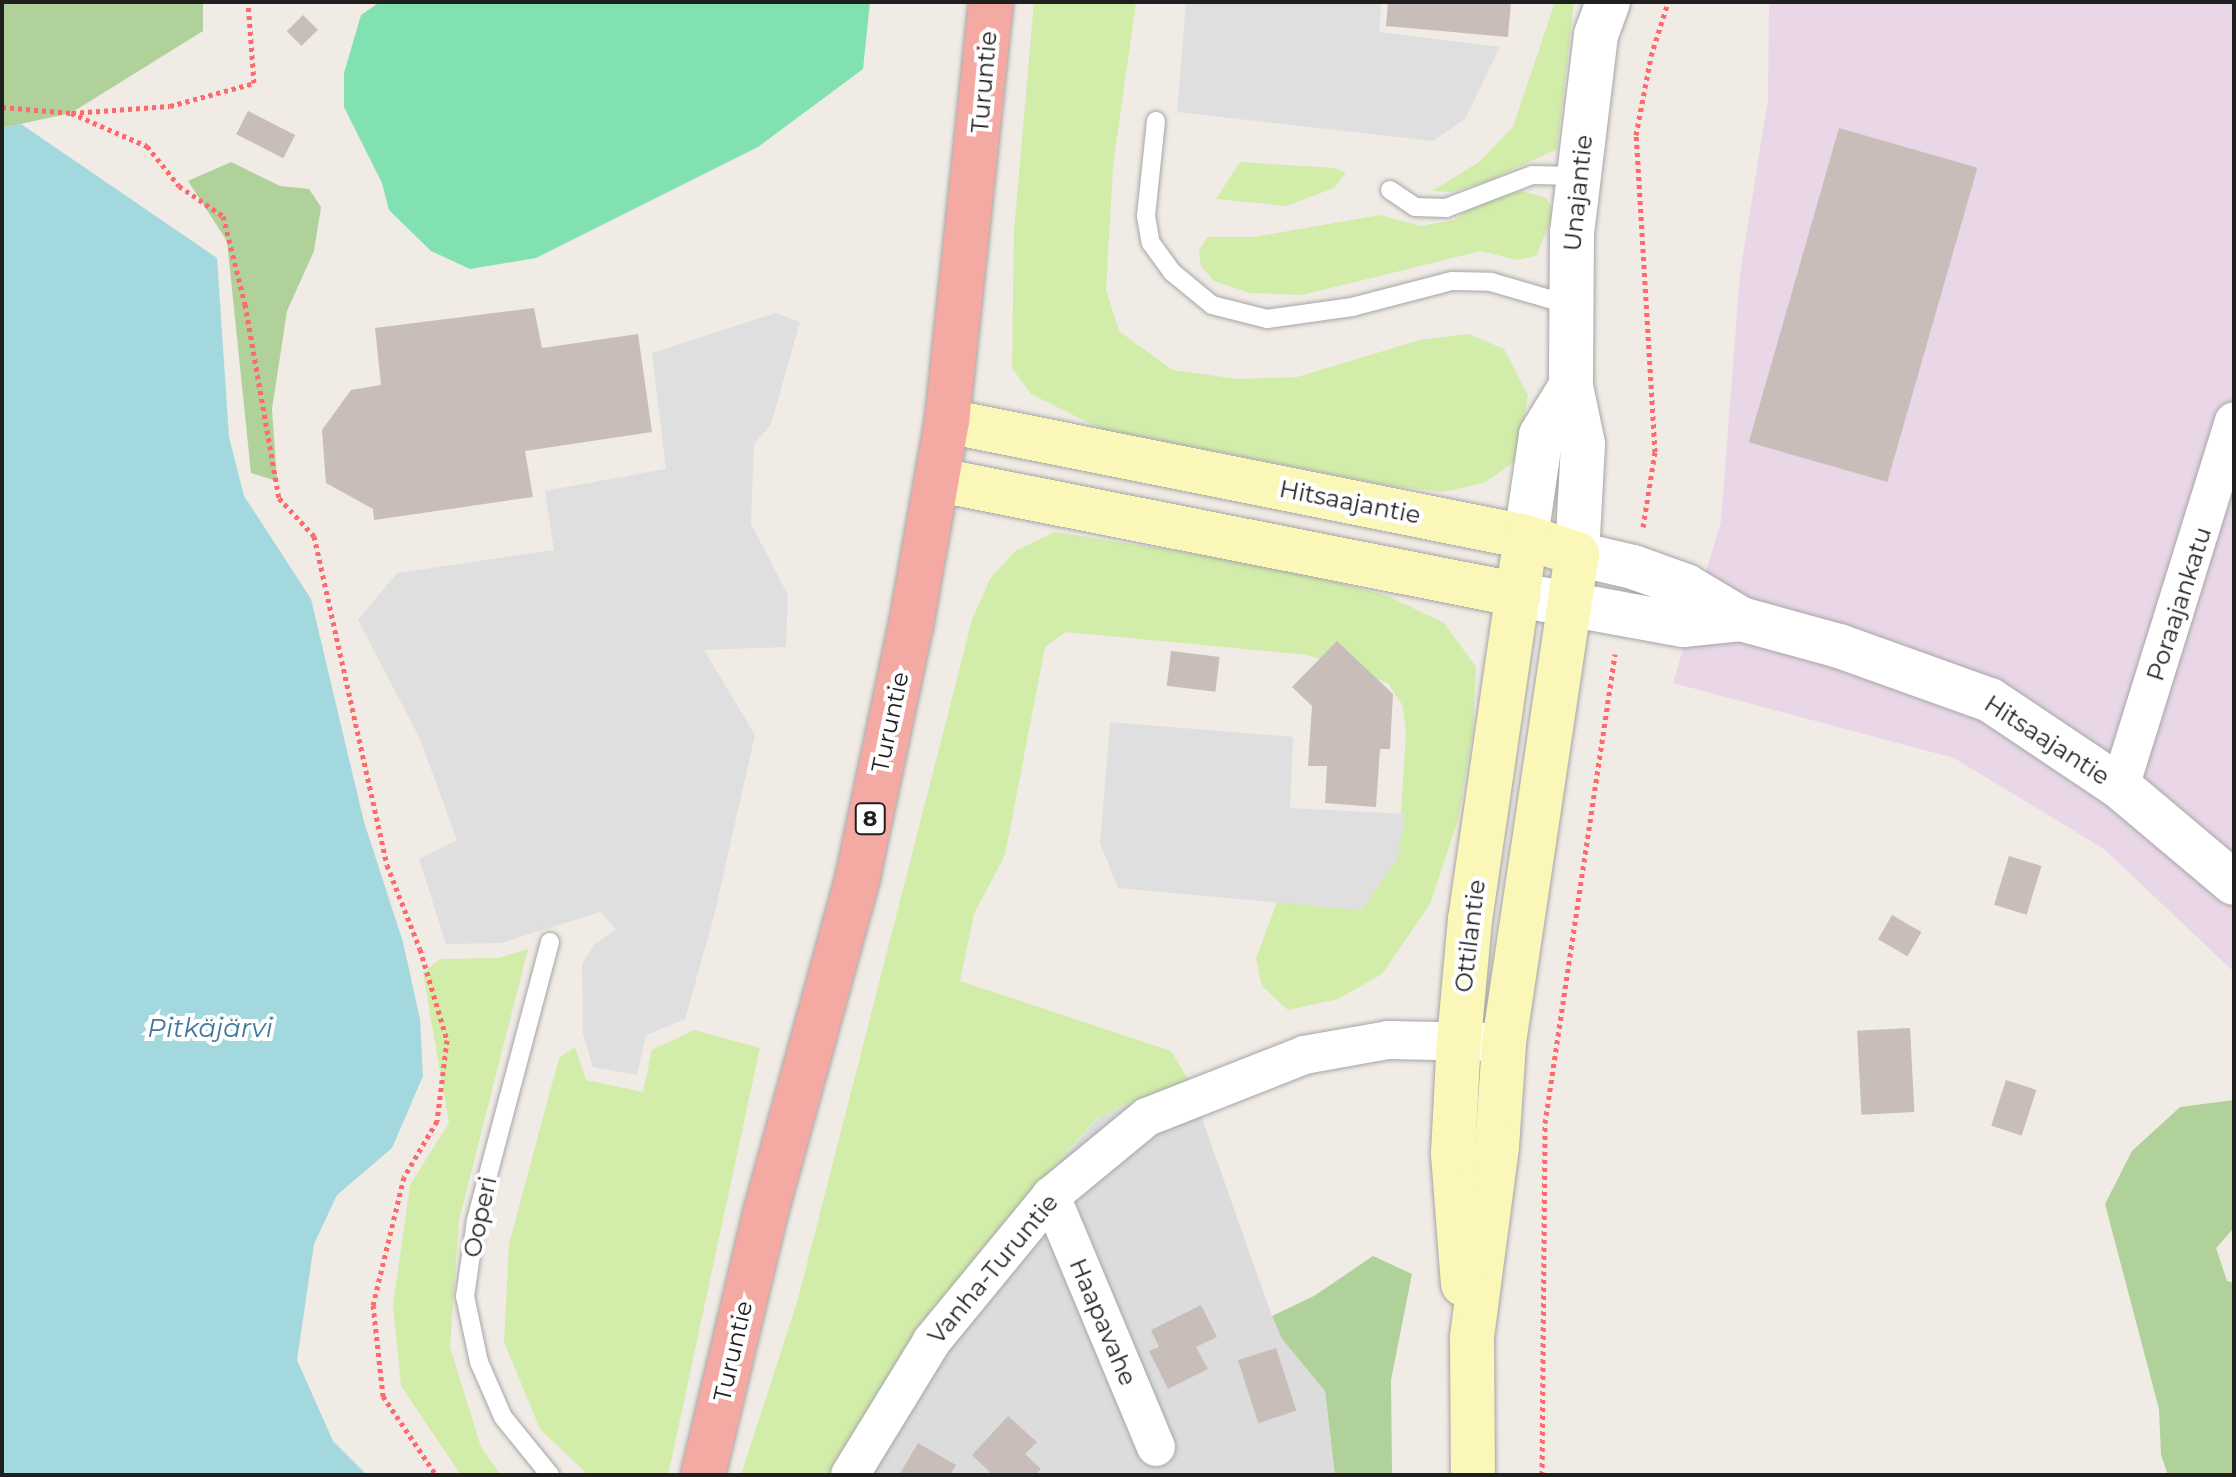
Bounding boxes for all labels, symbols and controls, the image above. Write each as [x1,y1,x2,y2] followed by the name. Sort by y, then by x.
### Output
[965,30,1003,134] street label: Turuntie
[1558,133,1598,253] street label: Unajantie
[1277,474,1423,530] street label: Hitsaajantie
[2141,523,2217,685] street label: Poraajankatu
[865,669,915,775] street label: Turuntie
[1979,689,2115,791] street label: Hitsaajantie
[854,801,886,837] road number: 8
[1449,878,1491,994] street label: Ottilantie
[147,1013,273,1045] water label: Pitkäjärvi
[457,1174,503,1260] street label: Ooperi
[922,1188,1064,1350] street label: Vanha-Turuntie
[1063,1254,1143,1390] street label: Haapavahe
[707,1298,759,1404] street label: Turuntie

